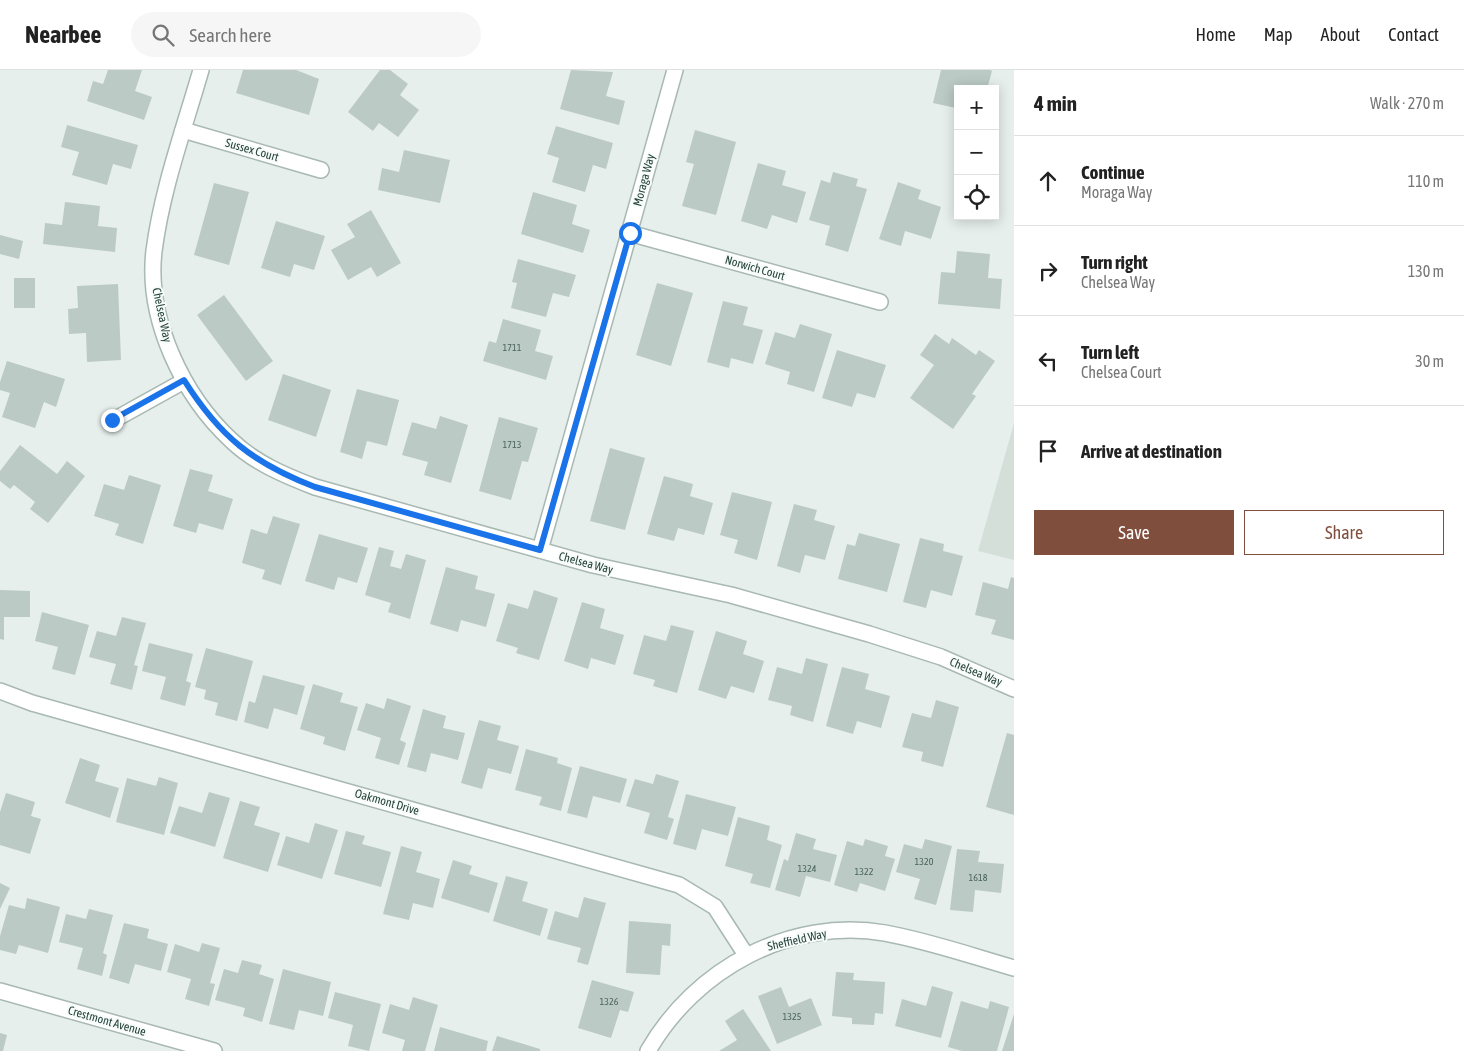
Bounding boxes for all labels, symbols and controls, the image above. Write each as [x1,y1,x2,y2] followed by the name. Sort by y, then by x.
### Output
[131,12,481,57] search box
[25,21,101,48] text: Nearbee
[149,21,177,49] icon: search
[189,24,271,46] text: Search here
[1196,24,1236,45] text: Home
[1264,24,1293,45] text: Map
[1321,24,1360,45] text: About
[1388,24,1439,45] text: Contact
[954,85,999,220] map controls
[954,85,999,130] button: +
[1034,91,1077,115] text: 4 min
[1370,94,1444,112] text: Walk · 270 m
[954,130,999,175] button: −
[224,136,281,164] street label: Sussex Court
[630,152,658,208] street label: Moraga Way
[1081,161,1145,183] text: Continue
[1034,167,1062,195] icon: ahead
[1408,172,1444,190] text: 110 m
[954,175,999,220] button: locate
[1081,183,1152,201] text: Moraga Way
[619,222,642,245] route start
[1081,251,1148,273] text: Turn right
[723,253,787,283] street label: Norwich Court
[1034,257,1062,285] icon: right
[1408,262,1444,280] text: 130 m
[1081,273,1155,291] text: Chelsea Way
[149,286,175,344] street label: Chelsea Way
[1081,341,1139,363] text: Turn left
[503,342,522,353] house number: 1711
[1034,347,1062,375] icon: left
[1415,352,1444,370] text: 30 m
[1081,363,1162,381] text: Chelsea Court
[101,409,124,432] route end
[1034,437,1062,465] icon: arrive
[503,439,522,450] house number: 1713
[1081,440,1222,462] text: Arrive at destination
[1034,510,1234,555] button: Save
[1244,510,1444,555] button: Share
[557,549,615,577] street label: Chelsea Way
[948,655,1004,689] street label: Chelsea Way
[353,786,421,818] street label: Oakmont Drive
[915,856,934,867] house number: 1320
[798,863,817,874] house number: 1324
[855,866,874,877] house number: 1322
[969,872,988,883] house number: 1618
[766,926,828,954] street label: Sheffield Way
[600,996,619,1007] house number: 1326
[66,1003,148,1039] street label: Crestmont Avenue
[783,1011,802,1022] house number: 1325

